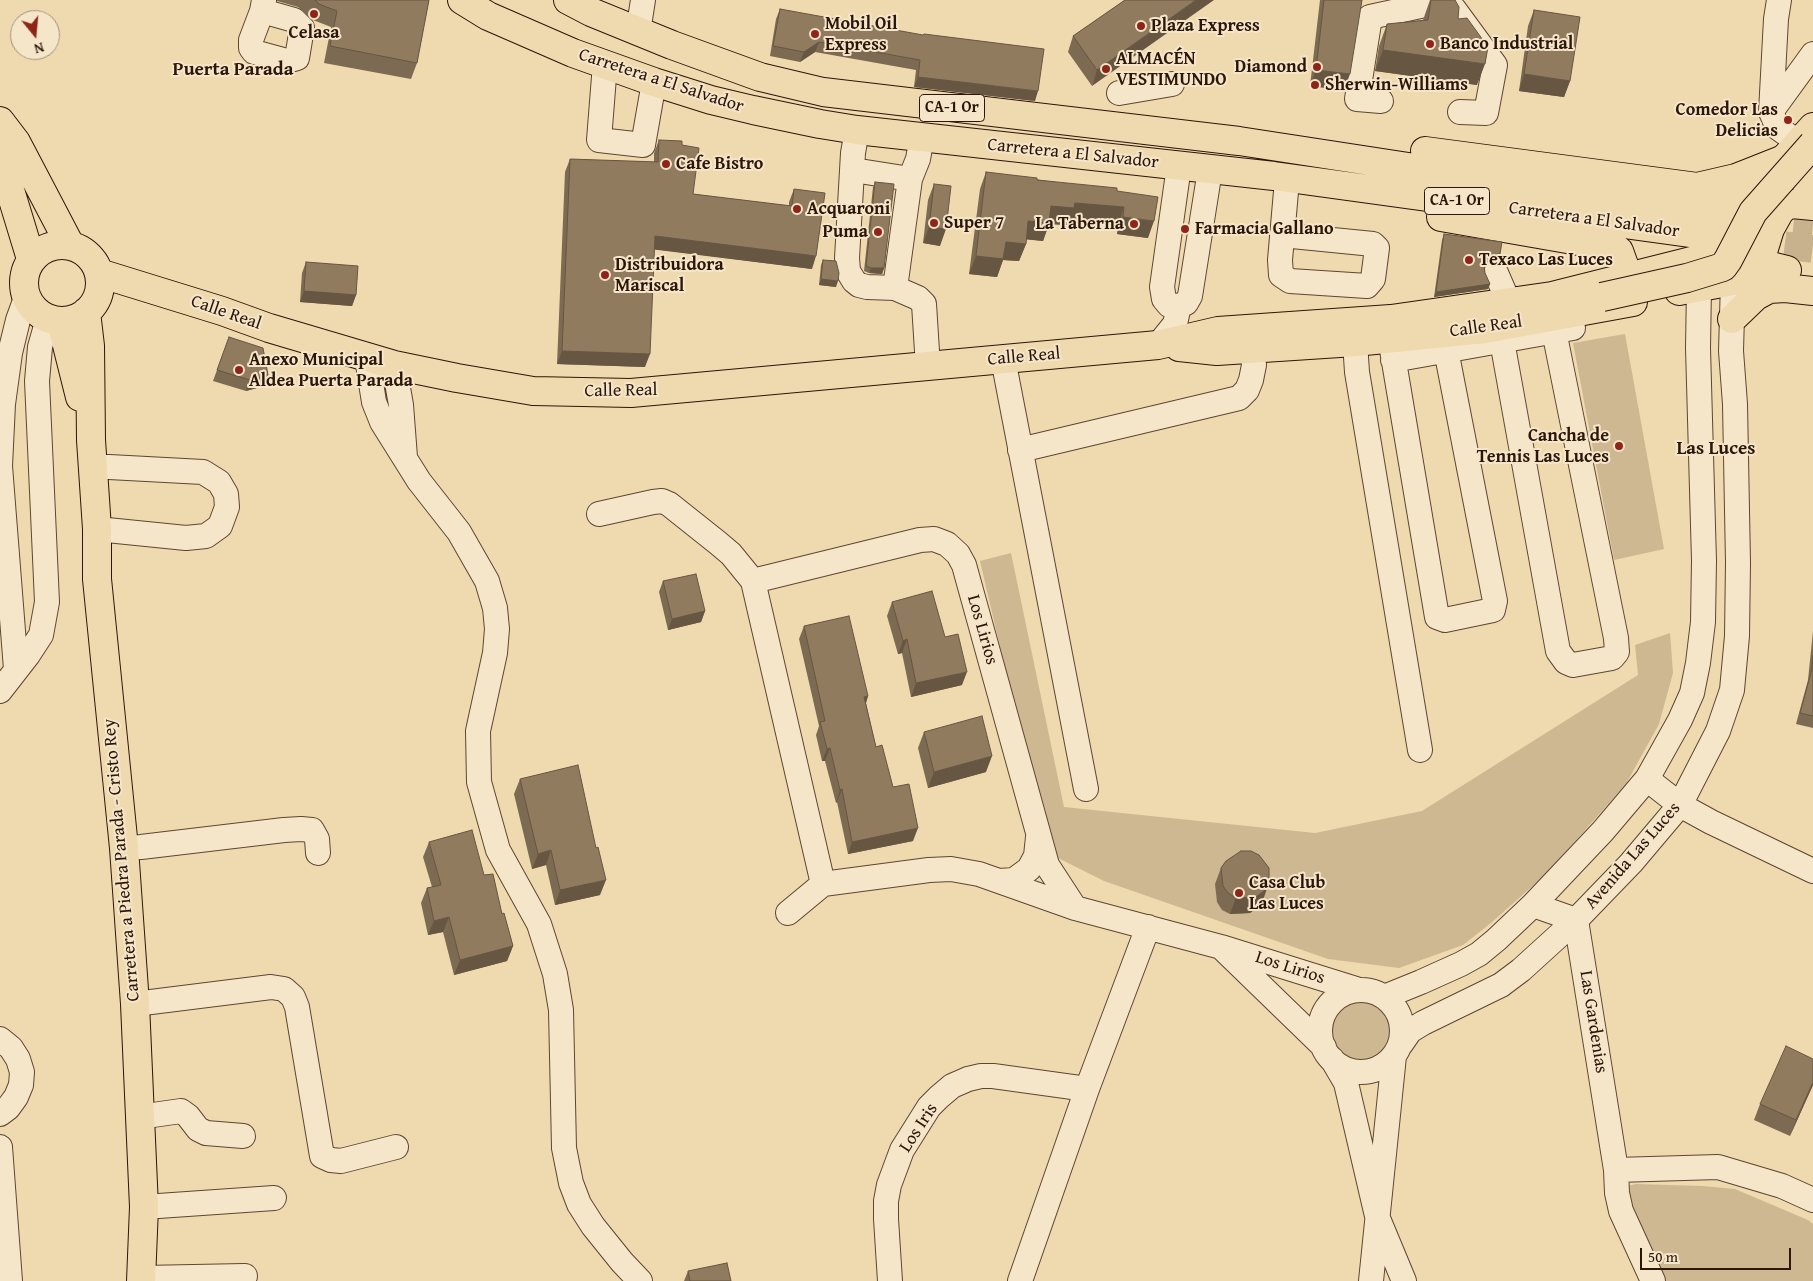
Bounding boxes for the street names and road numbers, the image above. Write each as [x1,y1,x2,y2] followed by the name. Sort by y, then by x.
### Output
[576,44,746,118] street label: Carretera a El Salvador
[920,95,984,122] road number: CA-1 Or
[986,134,1160,174] street label: Carretera a El Salvador
[1424,188,1490,215] road number: CA-1 Or
[1507,197,1681,243] street label: Carretera a El Salvador
[188,291,264,335] street label: Calle Real
[1448,311,1524,343] street label: Calle Real
[987,343,1061,371] street label: Calle Real
[584,380,658,402] street label: Calle Real
[962,593,1002,667] street label: Los Lirios
[99,718,145,1002] street label: Carretera a Piedra Parada - Cristo Rey
[1581,798,1685,914] street label: Avenida Las Luces
[1253,947,1327,989] street label: Los Lirios
[1574,969,1612,1075] street label: Las Gardenias
[895,1099,943,1157] street label: Los Iris

